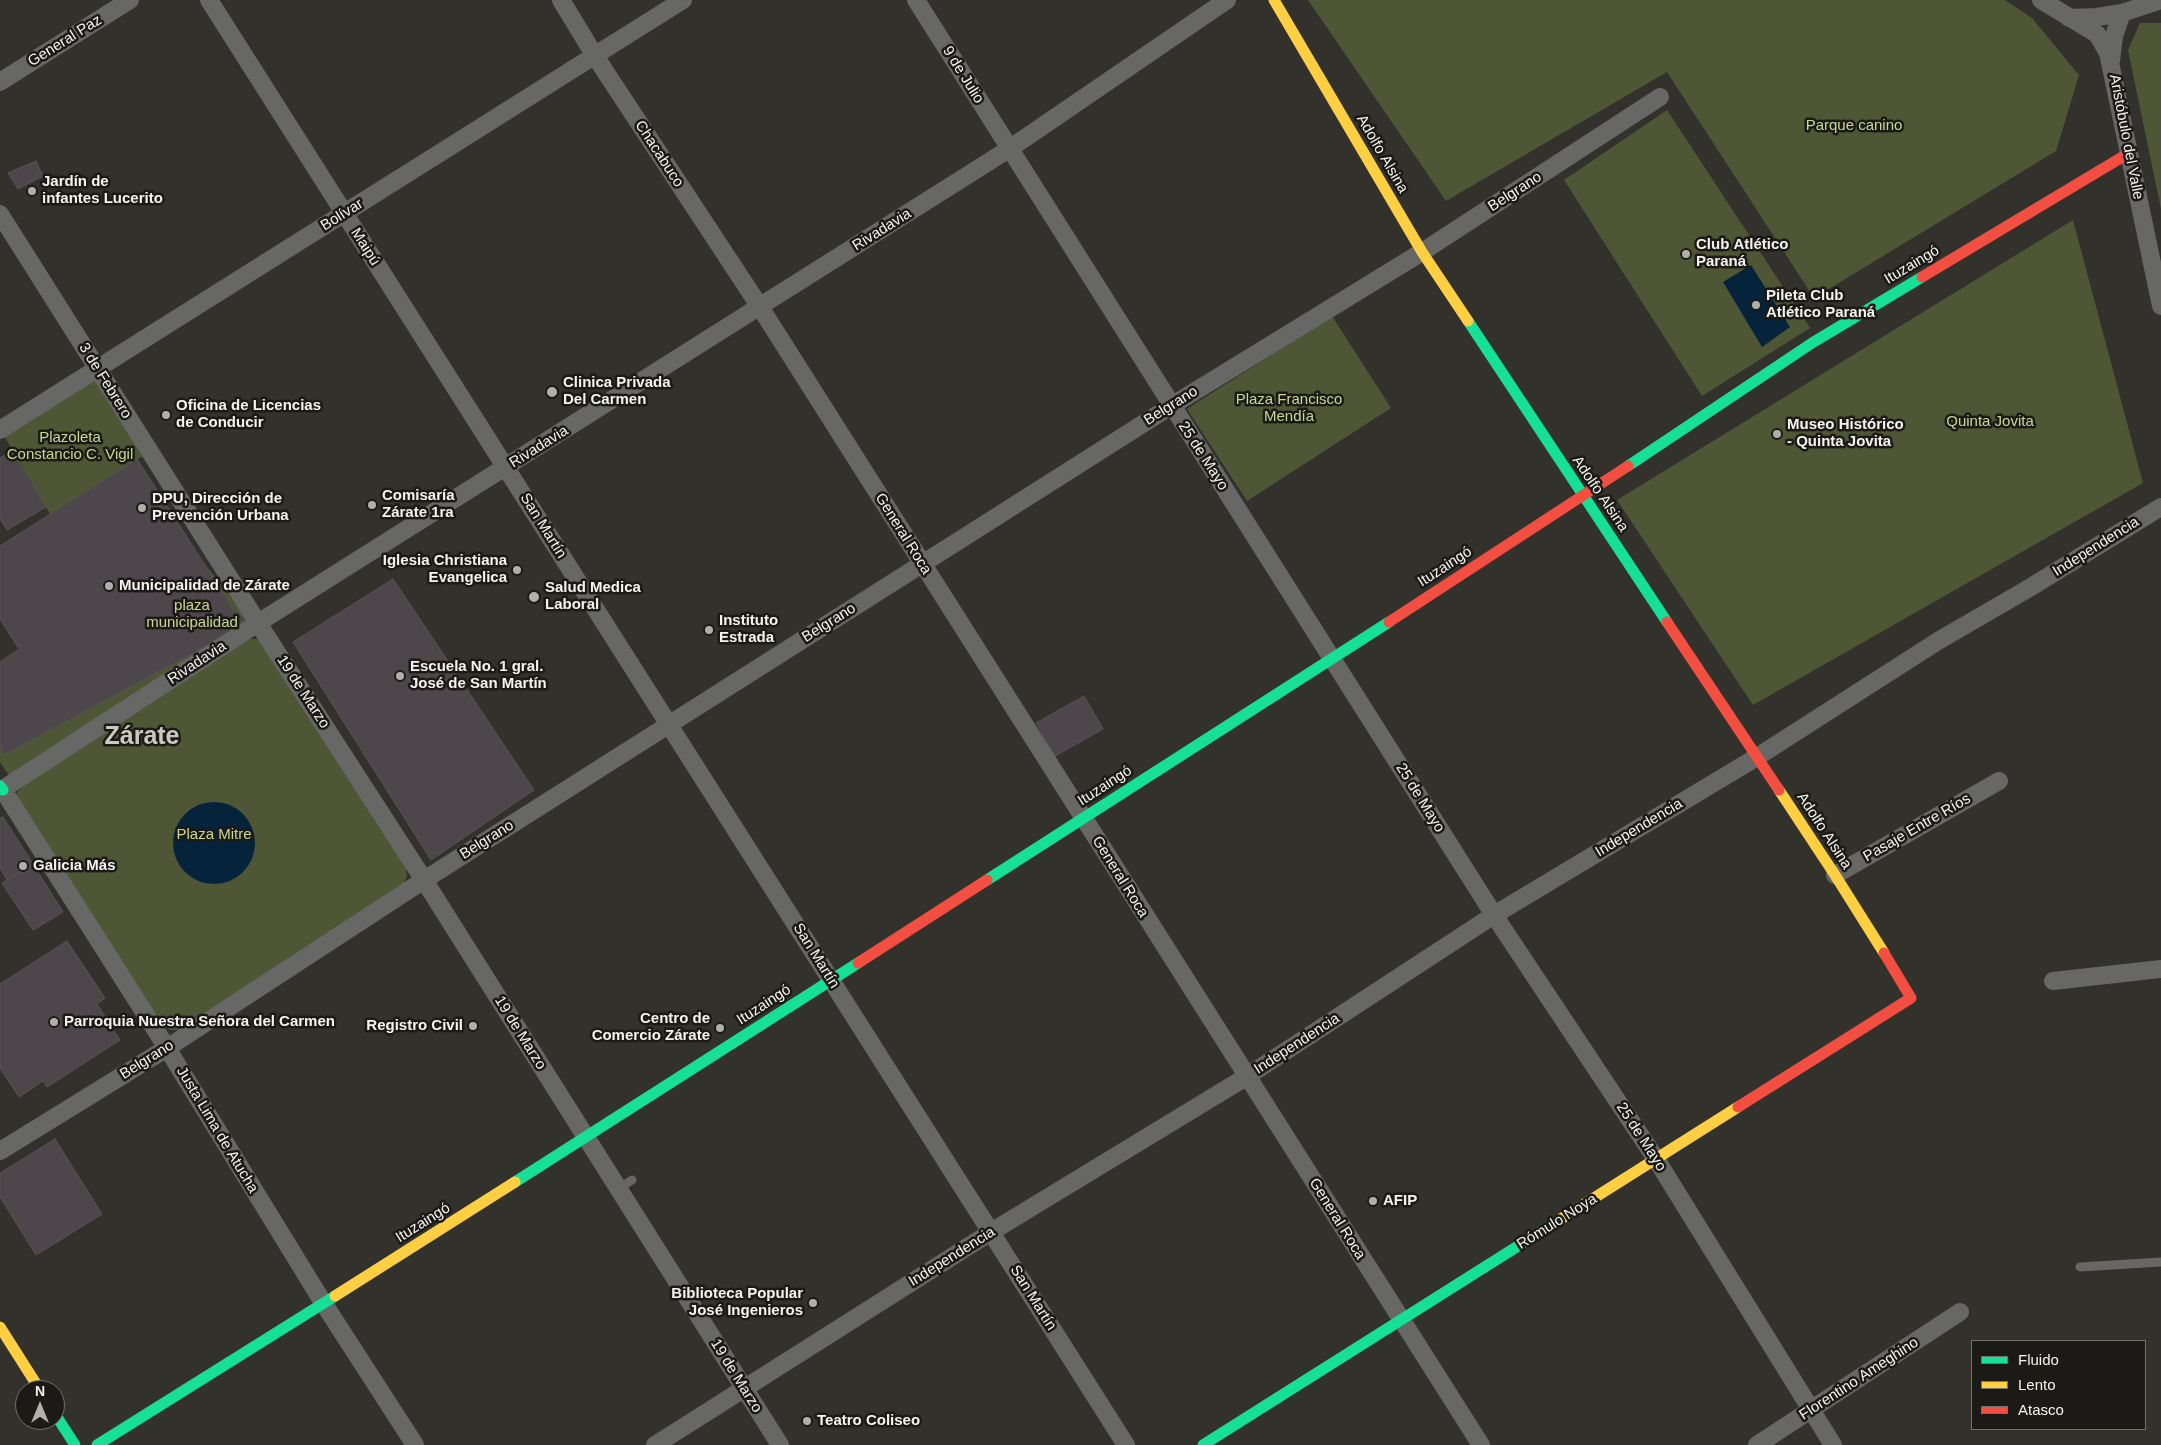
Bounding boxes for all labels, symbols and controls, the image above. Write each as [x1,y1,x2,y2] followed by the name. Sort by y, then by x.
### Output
[25,11,105,71] street label: General Paz
[938,43,988,107] street label: 9 de Julio
[2105,73,2147,201] street label: Aristóbulo del Valle
[1352,112,1412,196] street label: Adolfo Alsina
[631,117,687,191] street label: Chacabuco
[1806,117,1902,135] park label: Parque canino
[1485,168,1545,216] street label: Belgrano
[42,173,163,208] place label: Jardín de infantes Lucerito
[26,185,38,197] marker: Jardín de infantes Lucerito
[317,195,367,235] street label: Bolívar
[849,205,915,255] street label: Rivadavia
[346,225,384,269] street label: Maipú
[1696,236,1788,271] place label: Club Atlético Paraná
[1881,242,1943,288] street label: Ituzaingó
[1680,248,1692,260] marker: Club Atlético Paraná
[1766,287,1875,322] place label: Pileta Club Atlético Paraná
[1750,299,1762,311] marker: Pileta Club Atlético Paraná
[75,340,135,422] street label: 3 de Febrero
[563,374,671,409] place label: Clinica Privada Del Carmen
[1141,382,1201,430] street label: Belgrano
[545,385,559,399] marker: Clinica Privada Del Carmen
[1236,391,1342,426] park label: Plaza Francisco Mendía
[176,397,321,432] place label: Oficina de Licencias de Conducir
[160,409,172,421] marker: Oficina de Licencias de Conducir
[1946,413,2034,431] park label: Quinta Jovita
[1787,416,1904,451] place label: Museo Histórico - Quinta Jovita
[1174,418,1232,494] street label: 25 de Mayo
[506,422,572,472] street label: Rivadavia
[1771,428,1783,440] marker: Museo Histórico - Quinta Jovita
[7,429,133,464] park label: Plazoleta Constancio C. Vigil
[1568,453,1632,535] street label: Adolfo Alsina
[382,487,455,522] place label: Comisaría Zárate 1ra
[152,490,289,525] place label: DPU, Dirección de Prevención Urbana
[516,490,570,562] street label: San Martín
[871,490,935,578] street label: General Roca
[366,499,378,511] marker: Comisaría Zárate 1ra
[136,502,148,514] marker: DPU, Dirección de Prevención Urbana
[2049,513,2143,581] street label: Independencia
[1415,543,1475,591] street label: Ituzaingó
[383,552,507,587] place label: Iglesia Christiana Evangelica
[511,564,523,576] marker: Iglesia Christiana Evangelica
[119,577,290,595] place label: Municipalidad de Zárate
[545,579,641,614] place label: Salud Medica Laboral
[103,580,115,592] marker: Municipalidad de Zárate
[527,590,541,604] marker: Salud Medica Laboral
[146,597,238,632] park label: plaza municipalidad
[799,599,859,647] street label: Belgrano
[719,612,778,647] place label: Instituto Estrada
[703,624,715,636] marker: Instituto Estrada
[164,638,230,688] street label: Rivadavia
[273,652,333,732] street label: 19 de Marzo
[410,658,547,693] place label: Escuela No. 1 gral. José de San Martín
[394,670,406,682] marker: Escuela No. 1 gral. José de San Martín
[104,722,180,752] district label: Zárate
[1392,760,1448,836] street label: 25 de Mayo
[1075,762,1135,810] street label: Ituzaingó
[1793,789,1855,873] street label: Adolfo Alsina
[1860,790,1974,866] street label: Pasaje Entre Ríos
[1592,795,1686,861] street label: Independencia
[457,816,517,864] street label: Belgrano
[176,826,252,844] park label: Plaza Mitre
[1088,833,1152,921] street label: General Roca
[33,857,116,875] place label: Galicia Más
[17,860,29,872] marker: Galicia Más
[789,920,843,992] street label: San Martín
[734,981,794,1029] street label: Ituzaingó
[490,993,550,1073] street label: 19 de Marzo
[592,1010,710,1045] place label: Centro de Comercio Zárate
[1251,1010,1343,1078] street label: Independencia
[64,1013,335,1031] place label: Parroquia Nuestra Señora del Carmen
[48,1016,60,1028] marker: Parroquia Nuestra Señora del Carmen
[366,1017,463,1035] place label: Registro Civil
[467,1020,479,1032] marker: Registro Civil
[714,1022,726,1034] marker: Centro de Comercio Zárate
[117,1036,177,1084] street label: Belgrano
[172,1064,262,1196] street label: Justa Lima de Atucha
[1612,1099,1670,1175] street label: 25 de Mayo
[1305,1175,1369,1263] street label: General Roca
[1514,1190,1600,1254] street label: Rómulo Noya
[1383,1192,1417,1210] place label: AFIP
[1367,1195,1379,1207] marker: AFIP
[392,1199,454,1247] street label: Ituzaingó
[905,1223,999,1291] street label: Independencia
[1006,1262,1060,1334] street label: San Martín
[671,1285,803,1320] place label: Biblioteca Popular José Ingenieros
[807,1297,819,1309] marker: Biblioteca Popular José Ingenieros
[1796,1334,1922,1424] street label: Florentino Ameghino
[706,1336,766,1416] street label: 19 de Marzo
[1971,1340,2146,1430] legend
[2018,1351,2059,1368] text: Fluido
[2018,1376,2056,1393] text: Lento
[15,1380,65,1430] north arrow
[35,1383,45,1399] text: N
[2018,1401,2064,1418] text: Atasco
[817,1412,920,1430] place label: Teatro Coliseo
[801,1415,813,1427] marker: Teatro Coliseo

